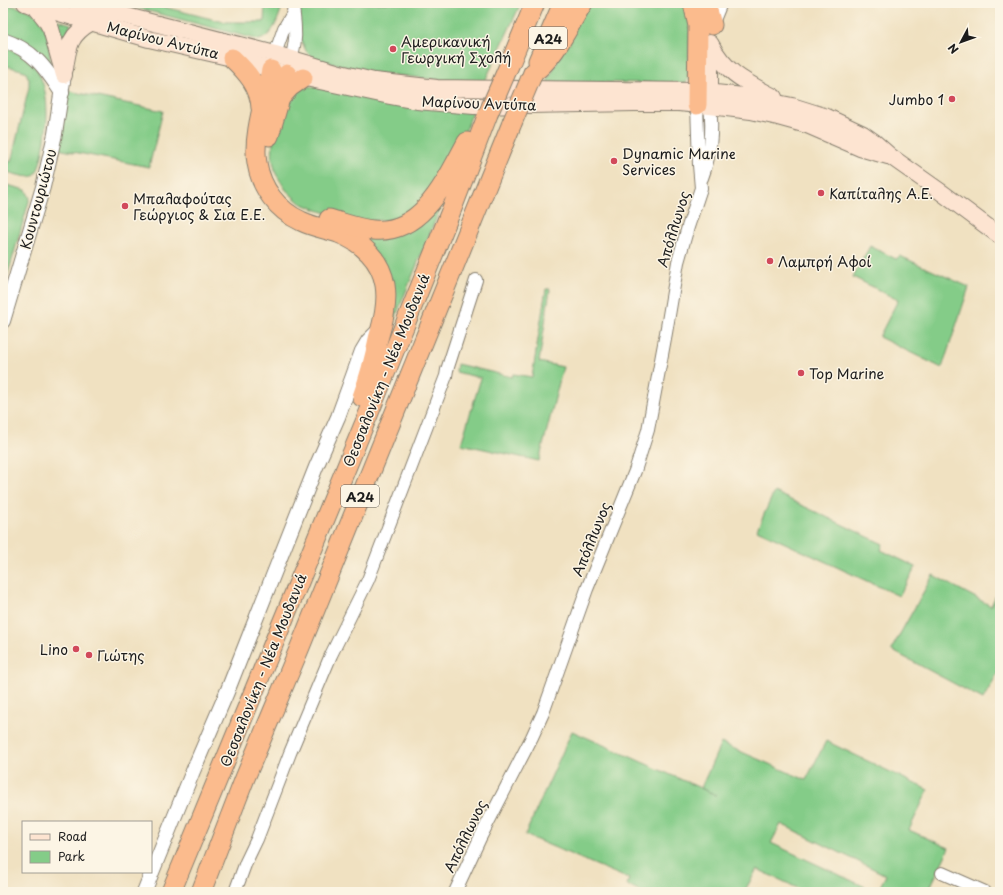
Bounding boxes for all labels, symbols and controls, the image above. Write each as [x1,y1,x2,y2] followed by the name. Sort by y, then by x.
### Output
[105,16,221,64] street label: Μαρίνου Αντύπα
[941,22,981,62] north arrow
[529,27,567,49] road number: Α24
[401,31,511,68] place label: Αμερικανική Γεωργική Σχολή
[944,40,962,58] text: N
[388,44,398,54] marker: Αμερικανική Γεωργική Σχολή
[889,89,944,110] place label: Jumbo 1
[421,91,537,115] street label: Μαρίνου Αντύπα
[947,94,957,104] marker: Jumbo 1
[622,143,736,180] place label: Dynamic Marine Services
[15,146,61,252] street label: Κουντουριώτου
[609,156,619,166] marker: Dynamic Marine Services
[829,183,933,204] place label: Καπίταλης Α.Ε.
[133,188,265,225] place label: Μπαλαφούτας Γεώργιος & Σια Ε.Ε.
[651,188,695,270] street label: Απόλλωνος
[816,188,826,198] marker: Καπίταλης Α.Ε.
[120,201,130,211] marker: Μπαλαφούτας Γεώργιος & Σια Ε.Ε.
[778,251,871,272] place label: Λαμπρή Αφοί
[765,256,775,266] marker: Λαμπρή Αφοί
[338,270,434,470] street label: Θεσσαλονίκη - Νέα Μουδανιά
[809,363,885,384] place label: Top Marine
[796,368,806,378] marker: Top Marine
[341,485,379,507] road number: Α24
[567,499,615,579] street label: Απόλλωνος
[215,570,311,770] street label: Θεσσαλονίκη - Νέα Μουδανιά
[40,639,68,660] place label: Lino
[71,644,81,654] marker: Lino
[97,645,144,666] place label: Γιώτης
[84,650,94,660] marker: Γιώτης
[438,796,492,876] street label: Απόλλωνος
[22,821,152,873] legend
[58,827,87,845] text: Road
[58,847,85,865] text: Park

